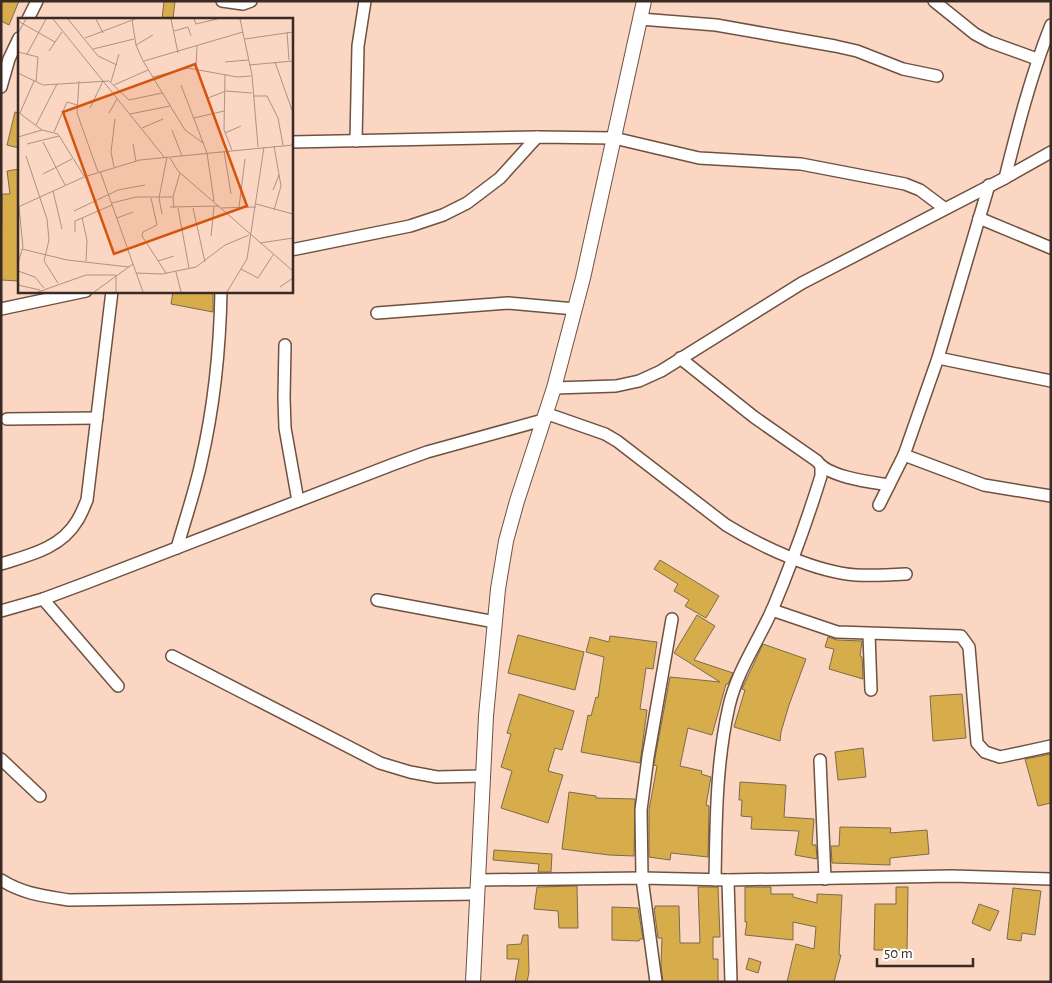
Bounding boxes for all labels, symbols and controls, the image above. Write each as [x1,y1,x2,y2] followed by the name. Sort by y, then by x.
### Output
[18,18,292,292] inset map
[877,936,973,968] scale bar
[884,946,913,961] text: 50 m

